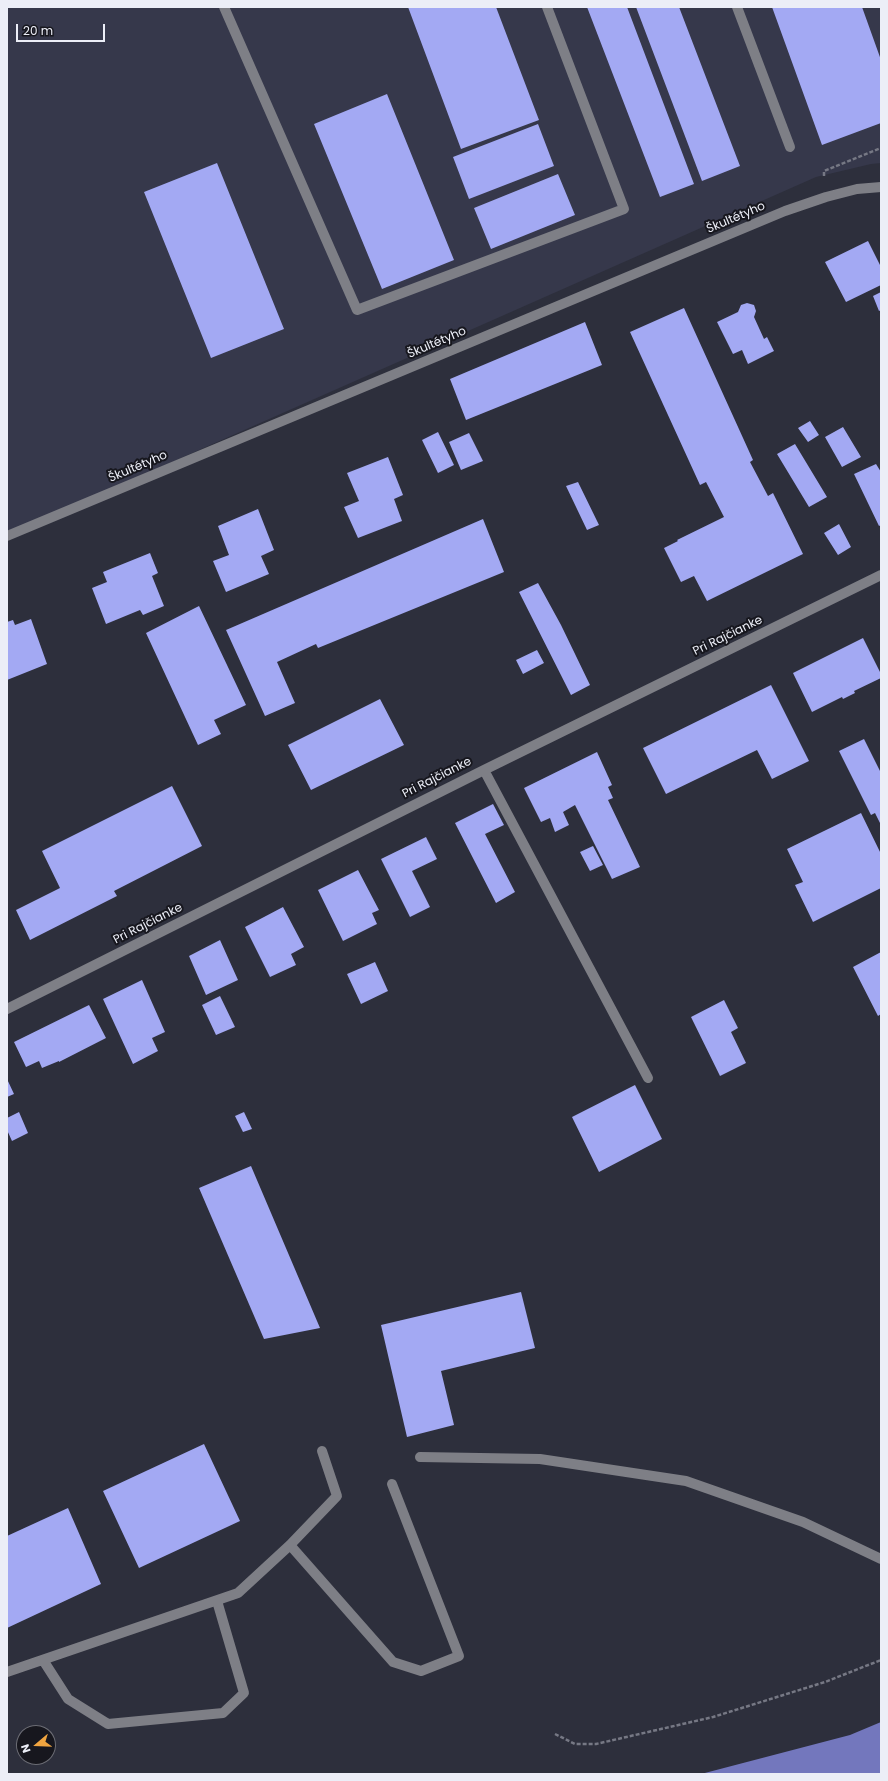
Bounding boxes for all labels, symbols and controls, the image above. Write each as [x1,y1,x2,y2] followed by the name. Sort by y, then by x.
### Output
[18,16,107,42] scale bar
[23,22,53,39] text: 20 m
[705,199,767,237] street label: Škultétyho
[406,324,468,362] street label: Škultétyho
[107,448,169,486] street label: Škultétyho
[691,613,765,659] street label: Pri Rajčianke
[400,754,474,802] street label: Pri Rajčianke
[111,900,185,948] street label: Pri Rajčianke
[16,1725,56,1765] north arrow
[17,1742,35,1755] text: N

